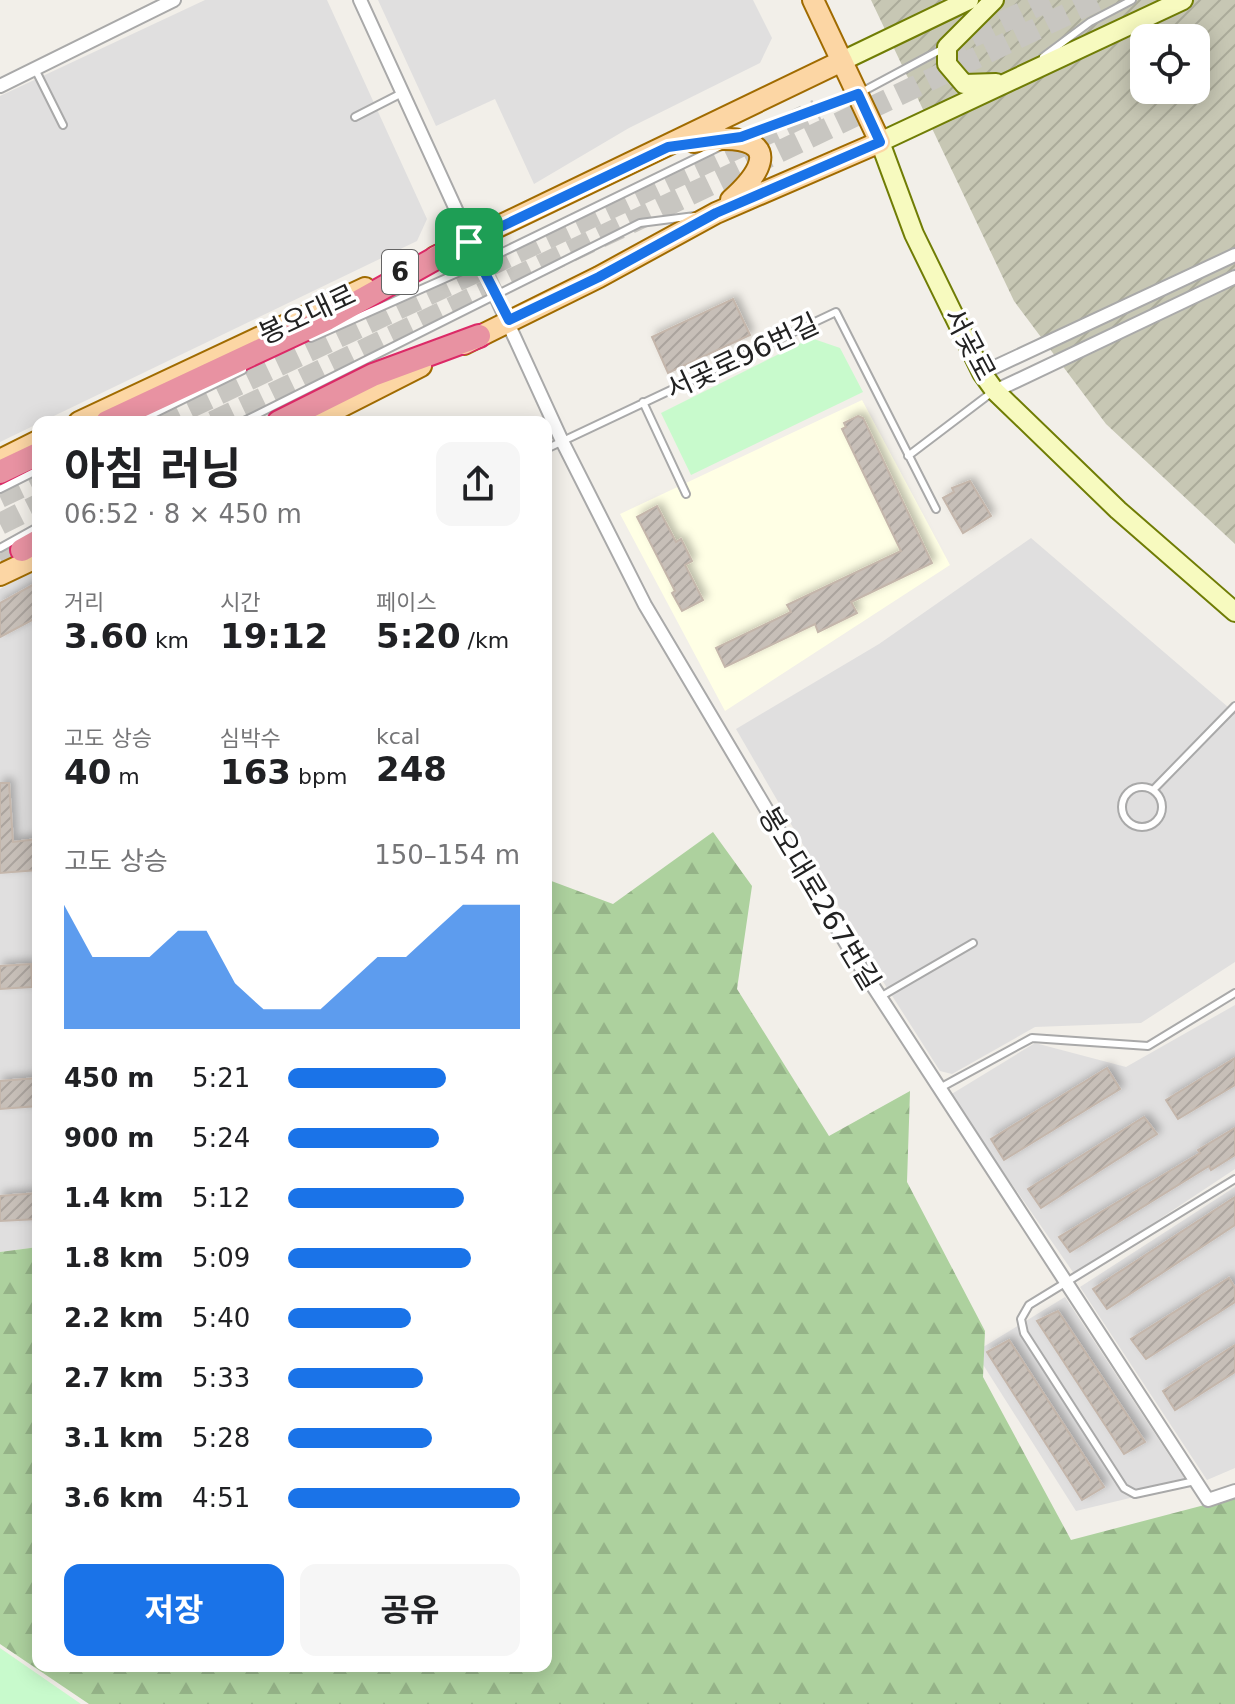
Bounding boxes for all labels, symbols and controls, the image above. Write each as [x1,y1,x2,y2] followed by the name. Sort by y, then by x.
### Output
[1130,24,1210,104] map controls
[1130,24,1210,104] button: locate
[435,208,503,276] pin
[447,220,491,264] icon: arrive
[382,250,418,294] road number: 6
[254,278,361,351] street label: 봉오대로
[937,302,1002,386] street label: 서곶로
[661,307,824,406] street label: 서곷로96번길
[436,442,520,526] button: share
[64,443,241,494] text: 아침 러닝
[64,499,302,529] text: 06:52 · 8 × 450 m
[64,590,104,615] text: 거리
[220,590,260,615] text: 시간
[376,590,437,615] text: 페이스
[64,616,148,656] text: 3.60
[220,616,328,656] text: 19:12
[376,616,461,656] text: 5:20
[148,628,189,653] text: km
[461,628,509,653] text: /km
[376,724,420,749] text: kcal
[64,726,152,751] text: 고도 상승
[220,726,281,751] text: 심박수
[376,749,447,789] text: 248
[64,752,111,792] text: 40
[220,752,291,792] text: 163
[111,764,140,789] text: m
[291,764,347,789] text: bpm
[752,801,887,996] street label: 봉오대로267번길
[374,840,520,870] text: 150–154 m
[64,846,168,876] text: 고도 상승
[64,1063,154,1093] text: 450 m
[192,1063,250,1093] text: 5:21
[64,1123,154,1153] text: 900 m
[192,1123,250,1153] text: 5:24
[64,1183,164,1213] text: 1.4 km
[192,1183,250,1213] text: 5:12
[64,1243,164,1273] text: 1.8 km
[192,1243,250,1273] text: 5:09
[64,1303,164,1333] text: 2.2 km
[192,1303,250,1333] text: 5:40
[64,1363,164,1393] text: 2.7 km
[192,1363,250,1393] text: 5:33
[64,1423,164,1453] text: 3.1 km
[192,1423,250,1453] text: 5:28
[64,1483,164,1513] text: 3.6 km
[192,1483,250,1513] text: 4:51
[64,1564,284,1656] button: 저장
[300,1564,520,1656] button: 공유

